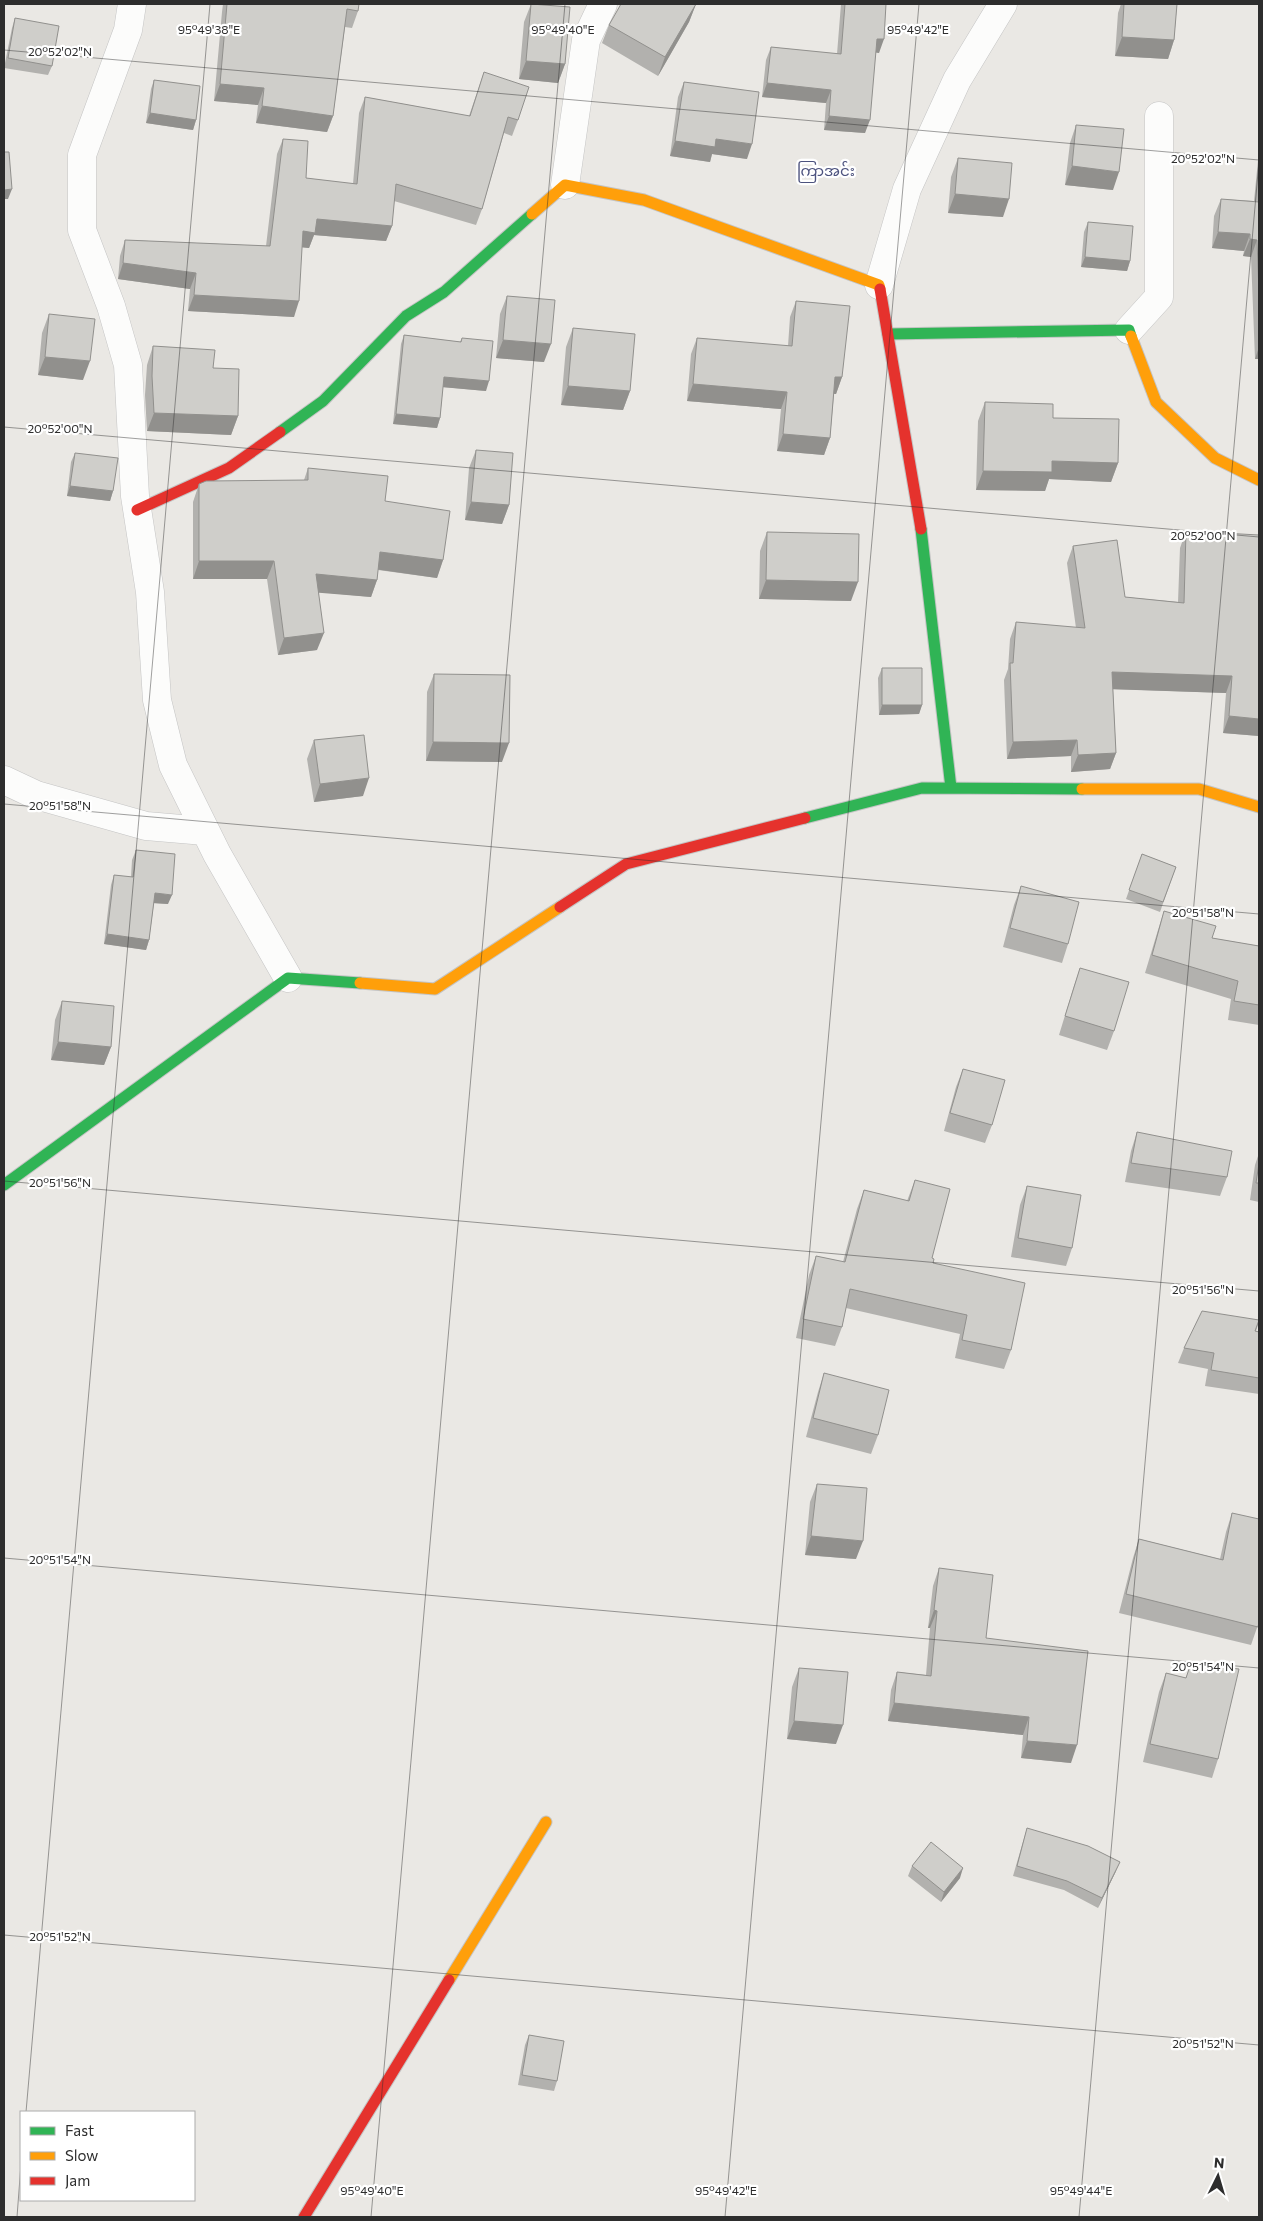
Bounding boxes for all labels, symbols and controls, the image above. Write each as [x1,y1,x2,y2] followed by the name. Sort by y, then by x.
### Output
[178,22,240,36] text: 95°49'38"E
[531,22,595,36] text: 95°49'40"E
[887,22,949,36] text: 95°49'42"E
[28,44,92,58] text: 20°52'02"N
[1171,151,1235,165] text: 20°52'02"N
[797,161,855,183] district label: ကြာအင်း
[27,421,93,435] text: 20°52'00"N
[1170,528,1236,542] text: 20°52'00"N
[29,798,91,812] text: 20°51'58"N
[1172,905,1234,919] text: 20°51'58"N
[29,1175,91,1189] text: 20°51'56"N
[1172,1282,1234,1296] text: 20°51'56"N
[29,1552,91,1566] text: 20°51'54"N
[1172,1659,1234,1673] text: 20°51'54"N
[29,1929,91,1943] text: 20°51'52"N
[1172,2036,1234,2050] text: 20°51'52"N
[20,2111,195,2201] legend
[65,2121,94,2139] text: Fast
[65,2146,98,2164] text: Slow
[1193,2151,1243,2201] north arrow
[1213,2154,1225,2171] text: N
[65,2171,90,2189] text: Jam
[340,2183,404,2197] text: 95°49'40"E
[695,2183,757,2197] text: 95°49'42"E
[1050,2183,1112,2197] text: 95°49'44"E

